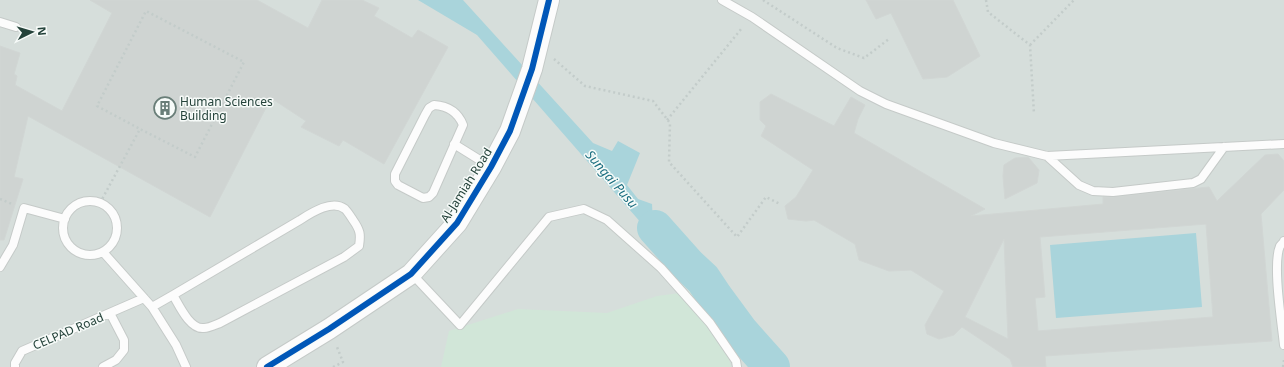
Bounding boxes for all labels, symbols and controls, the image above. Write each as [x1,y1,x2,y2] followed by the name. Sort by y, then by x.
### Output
[12,12,52,52] north arrow
[35,26,50,36] text: N
[180,93,273,124] place label: Human Sciences Building
[152,95,178,121] building icon: Human Sciences Building
[436,144,496,226] street label: Al-Jamiah Road
[582,146,642,212] water label: Sungai Pusu
[30,308,106,354] street label: CELPAD Road

